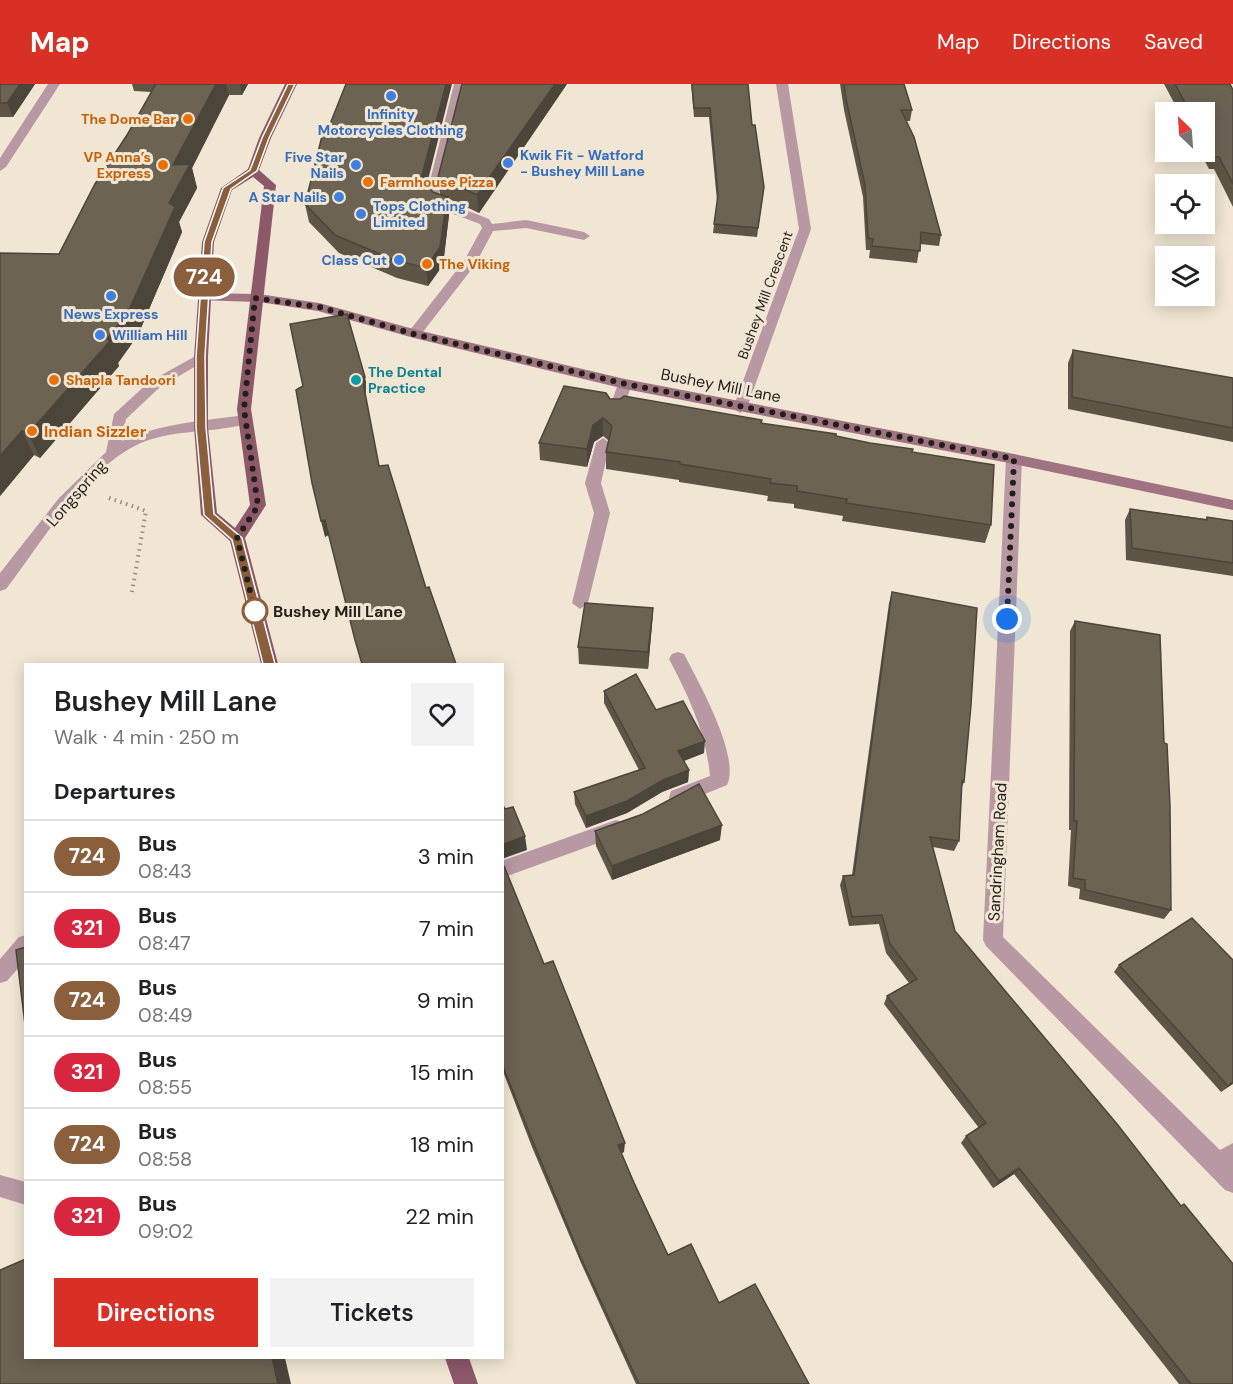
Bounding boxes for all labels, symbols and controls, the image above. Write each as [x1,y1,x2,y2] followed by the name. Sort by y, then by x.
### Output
[30,24,90,61] text: Map
[937,28,979,56] text: Map
[1012,28,1111,56] text: Directions
[1144,28,1203,56] text: Saved
[384,89,398,103] marker: Infinity Motorcycles Clothing
[1155,102,1215,162] north arrow
[1155,102,1215,306] map controls
[318,105,464,139] place label: Infinity Motorcycles Clothing
[81,110,176,128] place label: The Dome Bar
[181,112,195,126] marker: The Dome Bar
[520,146,645,180] place label: Kwik Fit - Watford - Bushey Mill Lane
[84,148,151,182] place label: VP Anna’s Express
[285,148,344,182] place label: Five Star Nails
[501,156,515,170] marker: Kwik Fit - Watford - Bushey Mill Lane
[156,158,170,172] marker: VP Anna’s Express
[349,158,363,172] marker: Five Star Nails
[380,173,494,191] place label: Farmhouse Pizza
[1155,174,1215,234] button: locate
[361,175,375,189] marker: Farmhouse Pizza
[249,188,327,206] place label: A Star Nails
[332,190,346,204] marker: A Star Nails
[373,197,466,231] place label: Tops Clothing Limited
[354,207,368,221] marker: Tops Clothing Limited
[733,228,797,362] street label: Bushey Mill Crescent
[1155,246,1215,306] button: layers
[322,251,387,269] place label: Class Cut
[392,253,406,267] marker: Class Cut
[439,255,510,273] place label: The Viking
[420,257,434,271] marker: The Viking
[170,258,238,296] line badge: 724
[186,263,222,291] text: 724
[104,289,118,303] marker: News Express
[64,305,158,323] place label: News Express
[112,326,187,344] place label: William Hill
[93,328,107,342] marker: William Hill
[368,363,442,397] place label: The Dental Practice
[659,364,783,407] street label: Bushey Mill Lane
[66,371,176,389] place label: Shapla Tandoori
[47,373,61,387] marker: Shapla Tandoori
[349,373,363,387] marker: The Dental Practice
[44,421,147,442] place label: Indian Sizzler
[25,424,39,438] marker: Indian Sizzler
[42,456,111,531] street label: Longspring
[242,598,268,624] marker: Bushey Mill Lane
[273,601,403,622] place label: Bushey Mill Lane
[992,604,1022,634] your location
[54,683,277,720] text: Bushey Mill Lane
[411,683,474,746] button: heart
[54,724,239,750] text: Walk · 4 min · 250 m
[54,777,176,806] text: Departures
[983,782,1012,922] street label: Sandringham Road
[138,829,177,858] text: Bus
[69,842,105,870] text: 724
[418,842,474,871] text: 3 min
[138,858,192,884] text: 08:43
[138,901,177,930] text: Bus
[71,914,103,942] text: 321
[419,914,474,943] text: 7 min
[138,930,191,956] text: 08:47
[138,973,177,1002] text: Bus
[69,986,105,1014] text: 724
[417,986,474,1015] text: 9 min
[138,1002,193,1028] text: 08:49
[138,1045,177,1074] text: Bus
[71,1058,103,1086] text: 321
[410,1058,474,1087] text: 15 min
[138,1074,192,1100] text: 08:55
[138,1117,177,1146] text: Bus
[69,1130,105,1158] text: 724
[410,1130,474,1159] text: 18 min
[138,1146,192,1172] text: 08:58
[138,1189,177,1218] text: Bus
[71,1202,103,1230] text: 321
[405,1202,474,1231] text: 22 min
[138,1218,193,1244] text: 09:02
[54,1278,258,1347] button: Directions
[270,1278,474,1347] button: Tickets

